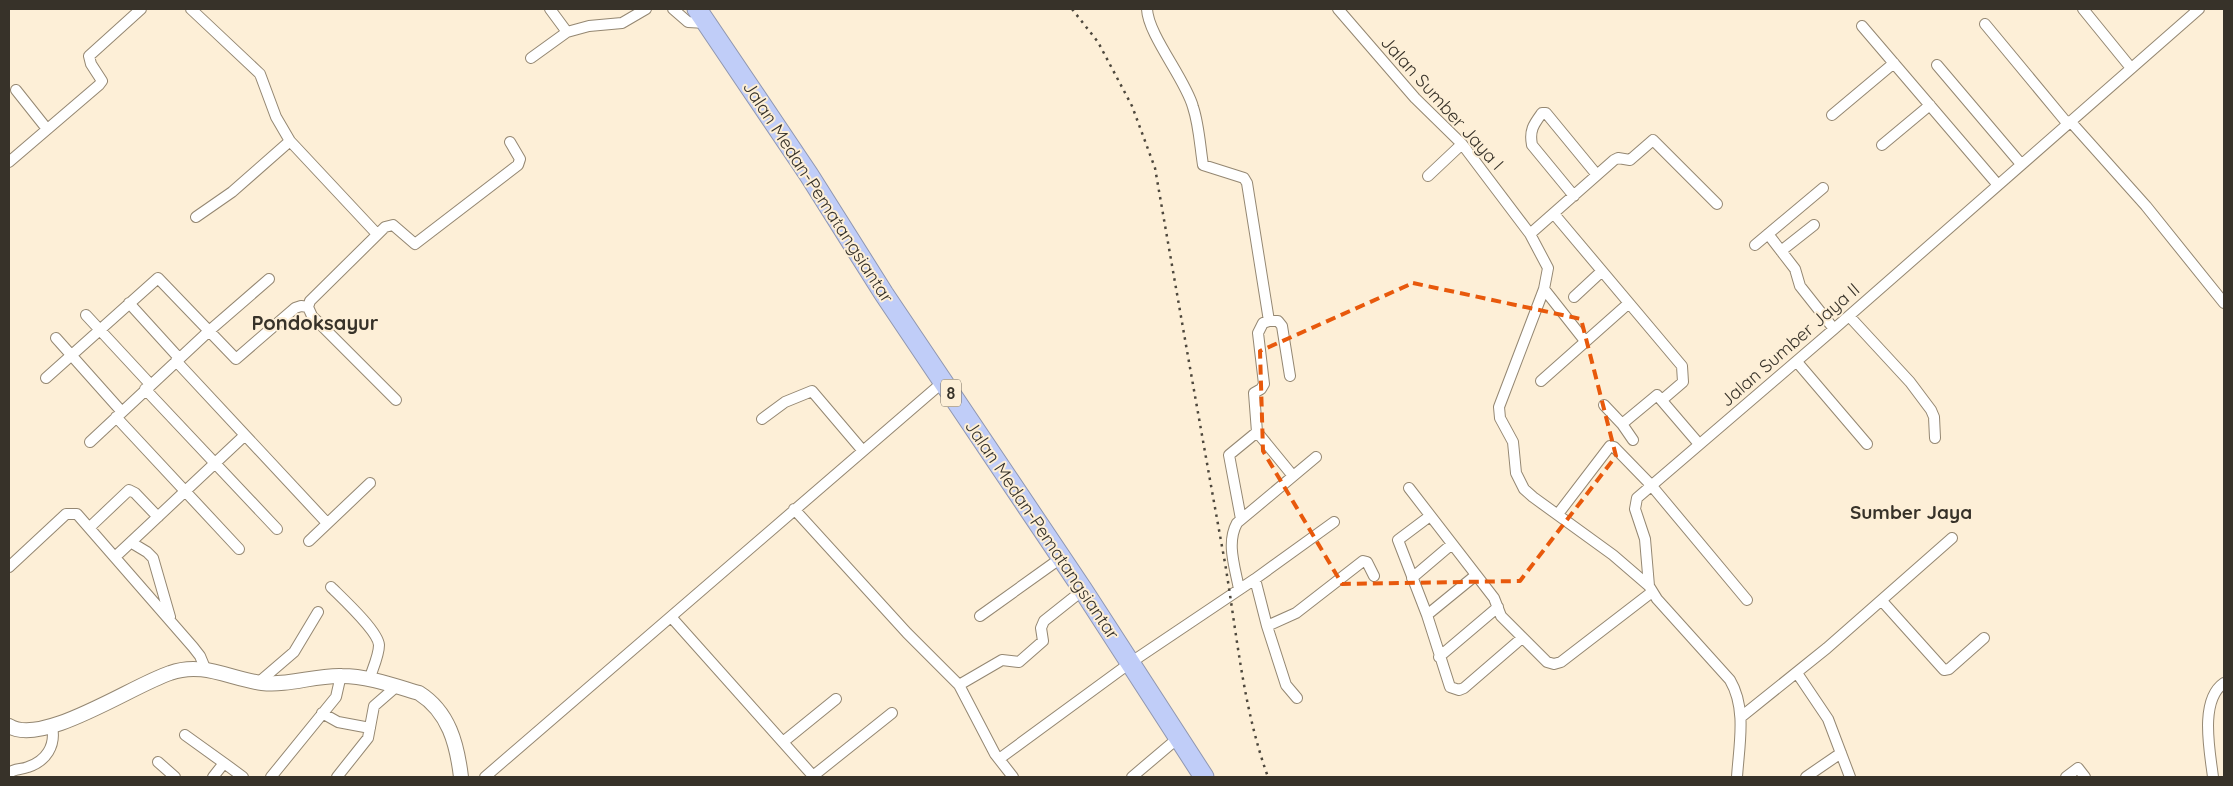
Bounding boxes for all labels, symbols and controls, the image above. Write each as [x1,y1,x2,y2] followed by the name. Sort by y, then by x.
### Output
[1376,31,1509,175] street label: Jalan Sumber Jaya I
[738,76,899,307] street label: Jalan Medan-Pematangsiantar
[1715,278,1864,412] street label: Jalan Sumber Jaya II
[251,310,379,335] district label: Pondoksayur
[941,379,961,406] road number: 8
[960,416,1125,644] street label: Jalan Medan-Pematangsiantar
[1850,500,1972,524] district label: Sumber Jaya

